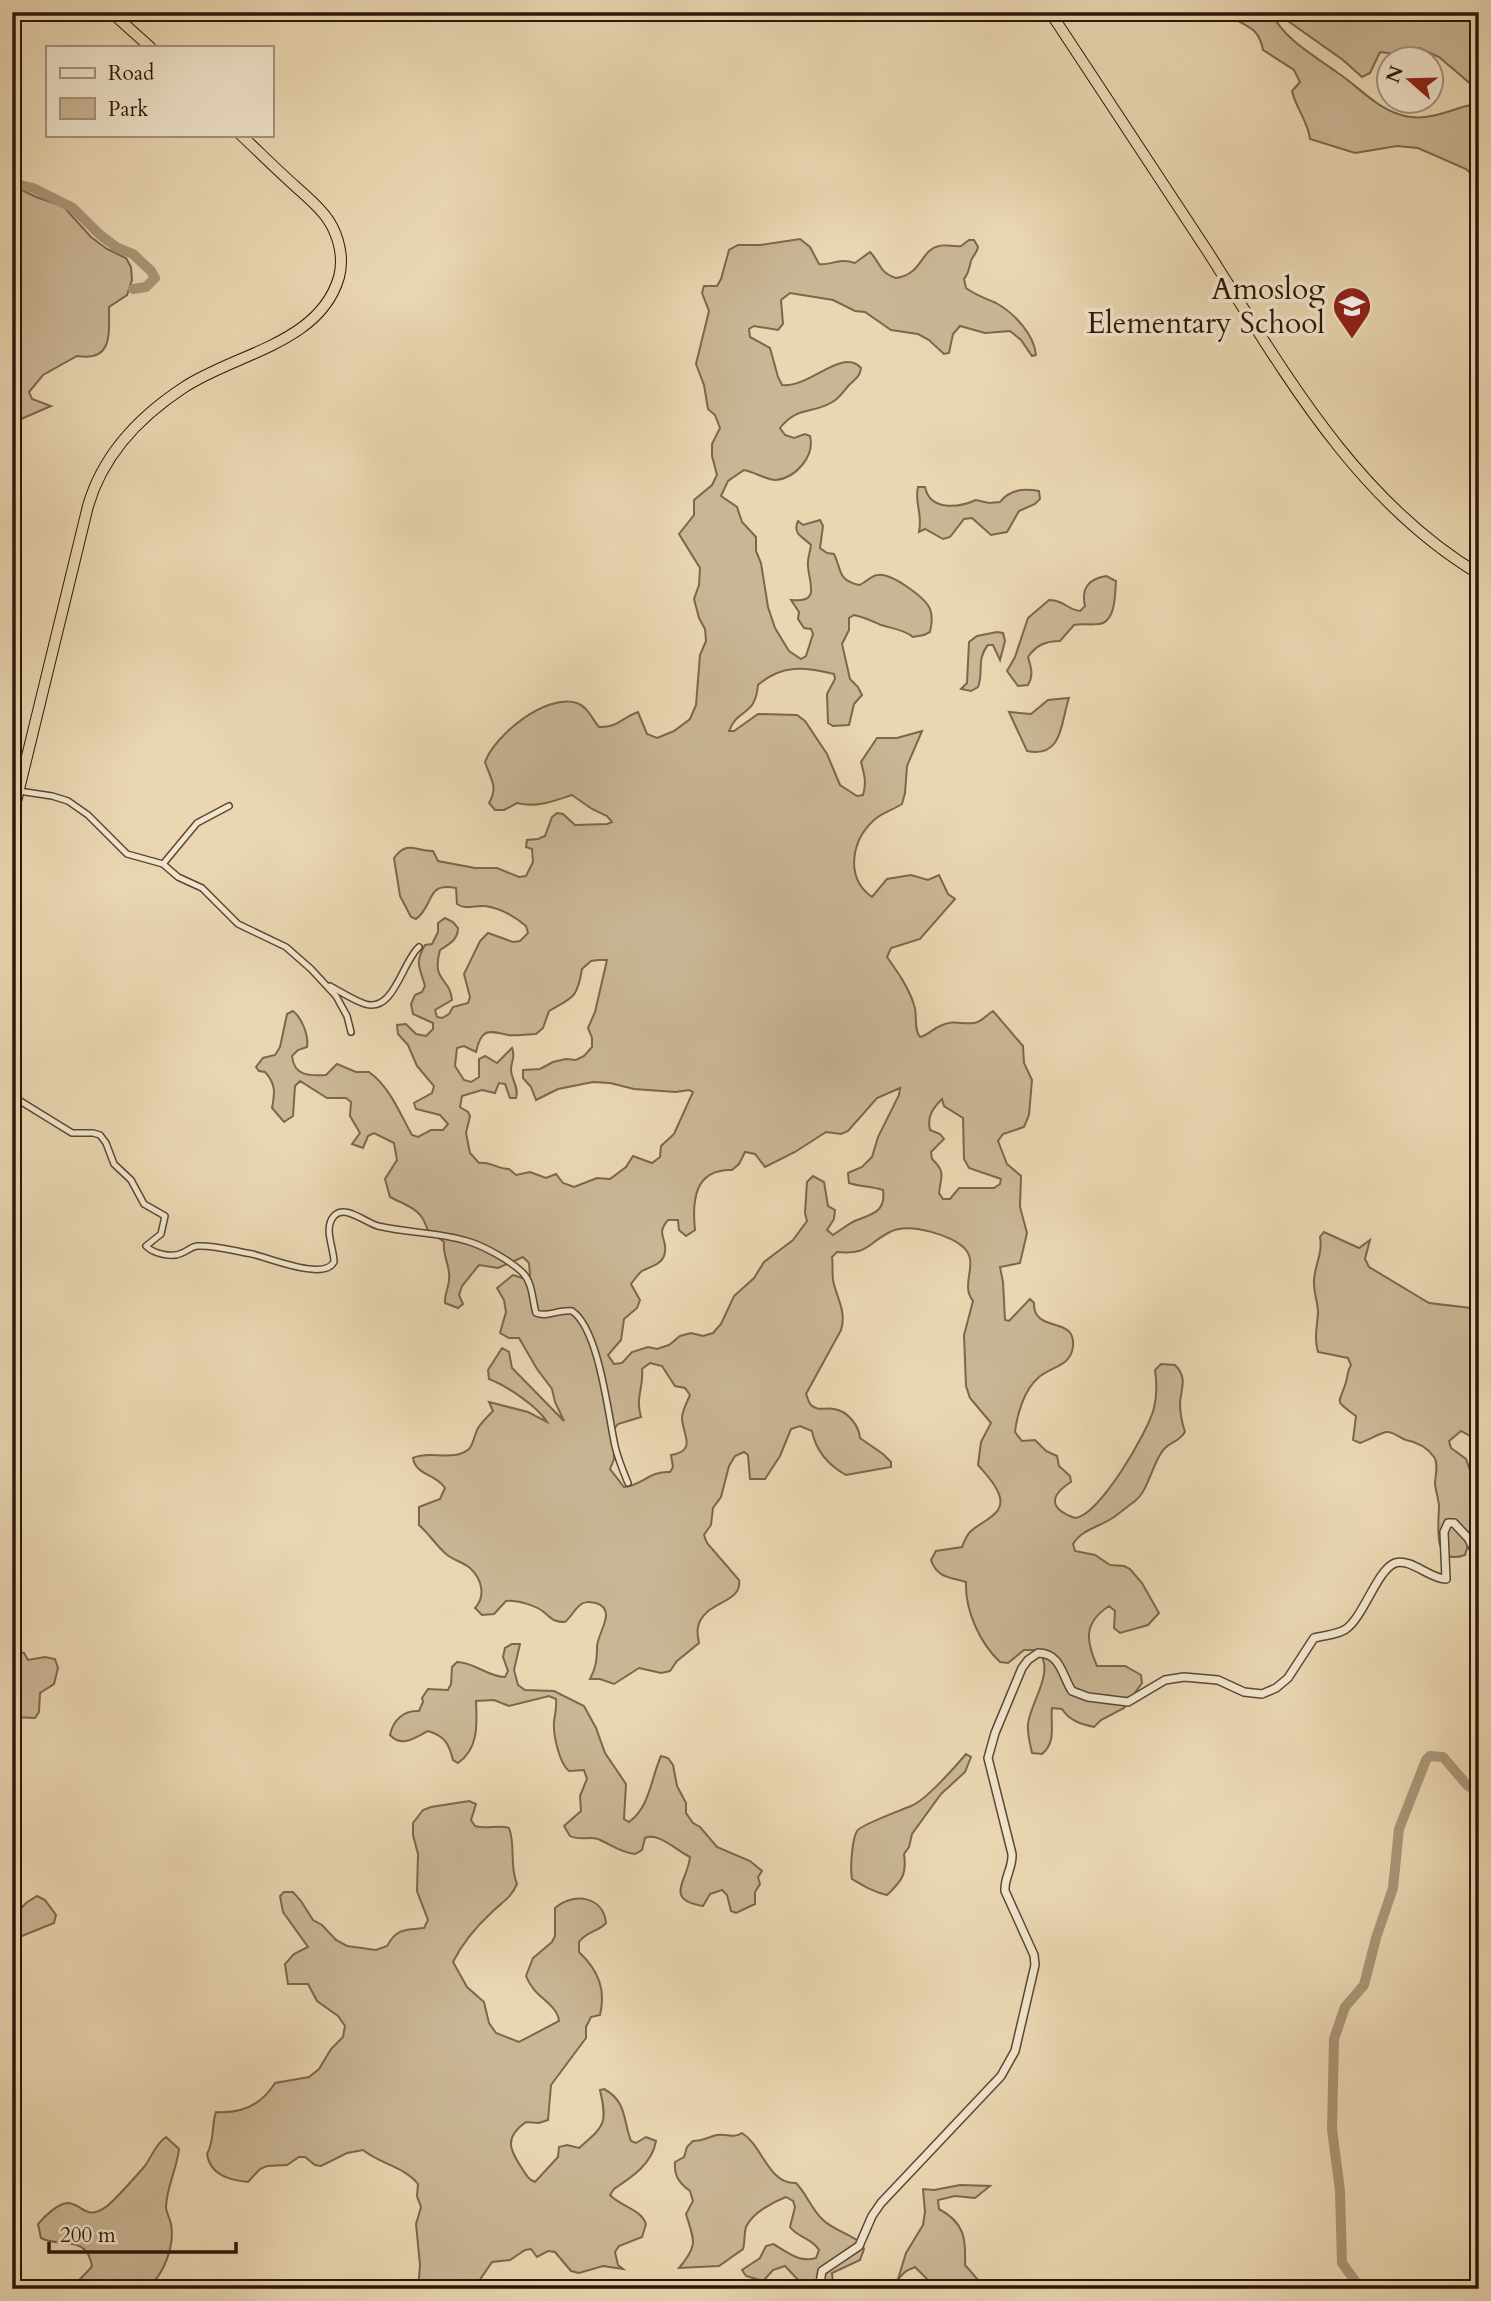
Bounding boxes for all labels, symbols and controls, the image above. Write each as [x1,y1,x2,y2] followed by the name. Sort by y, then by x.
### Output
[46,46,273,136] legend
[1376,46,1446,116] north arrow
[108,59,154,88] text: Road
[1380,62,1410,87] text: N
[108,95,149,124] text: Park
[1087,269,1325,344] place label: Amoslog Elementary School
[1331,285,1373,340] school or university icon: Amoslog Elementary School
[49,2210,236,2254] scale bar
[60,2221,116,2250] text: 200 m

